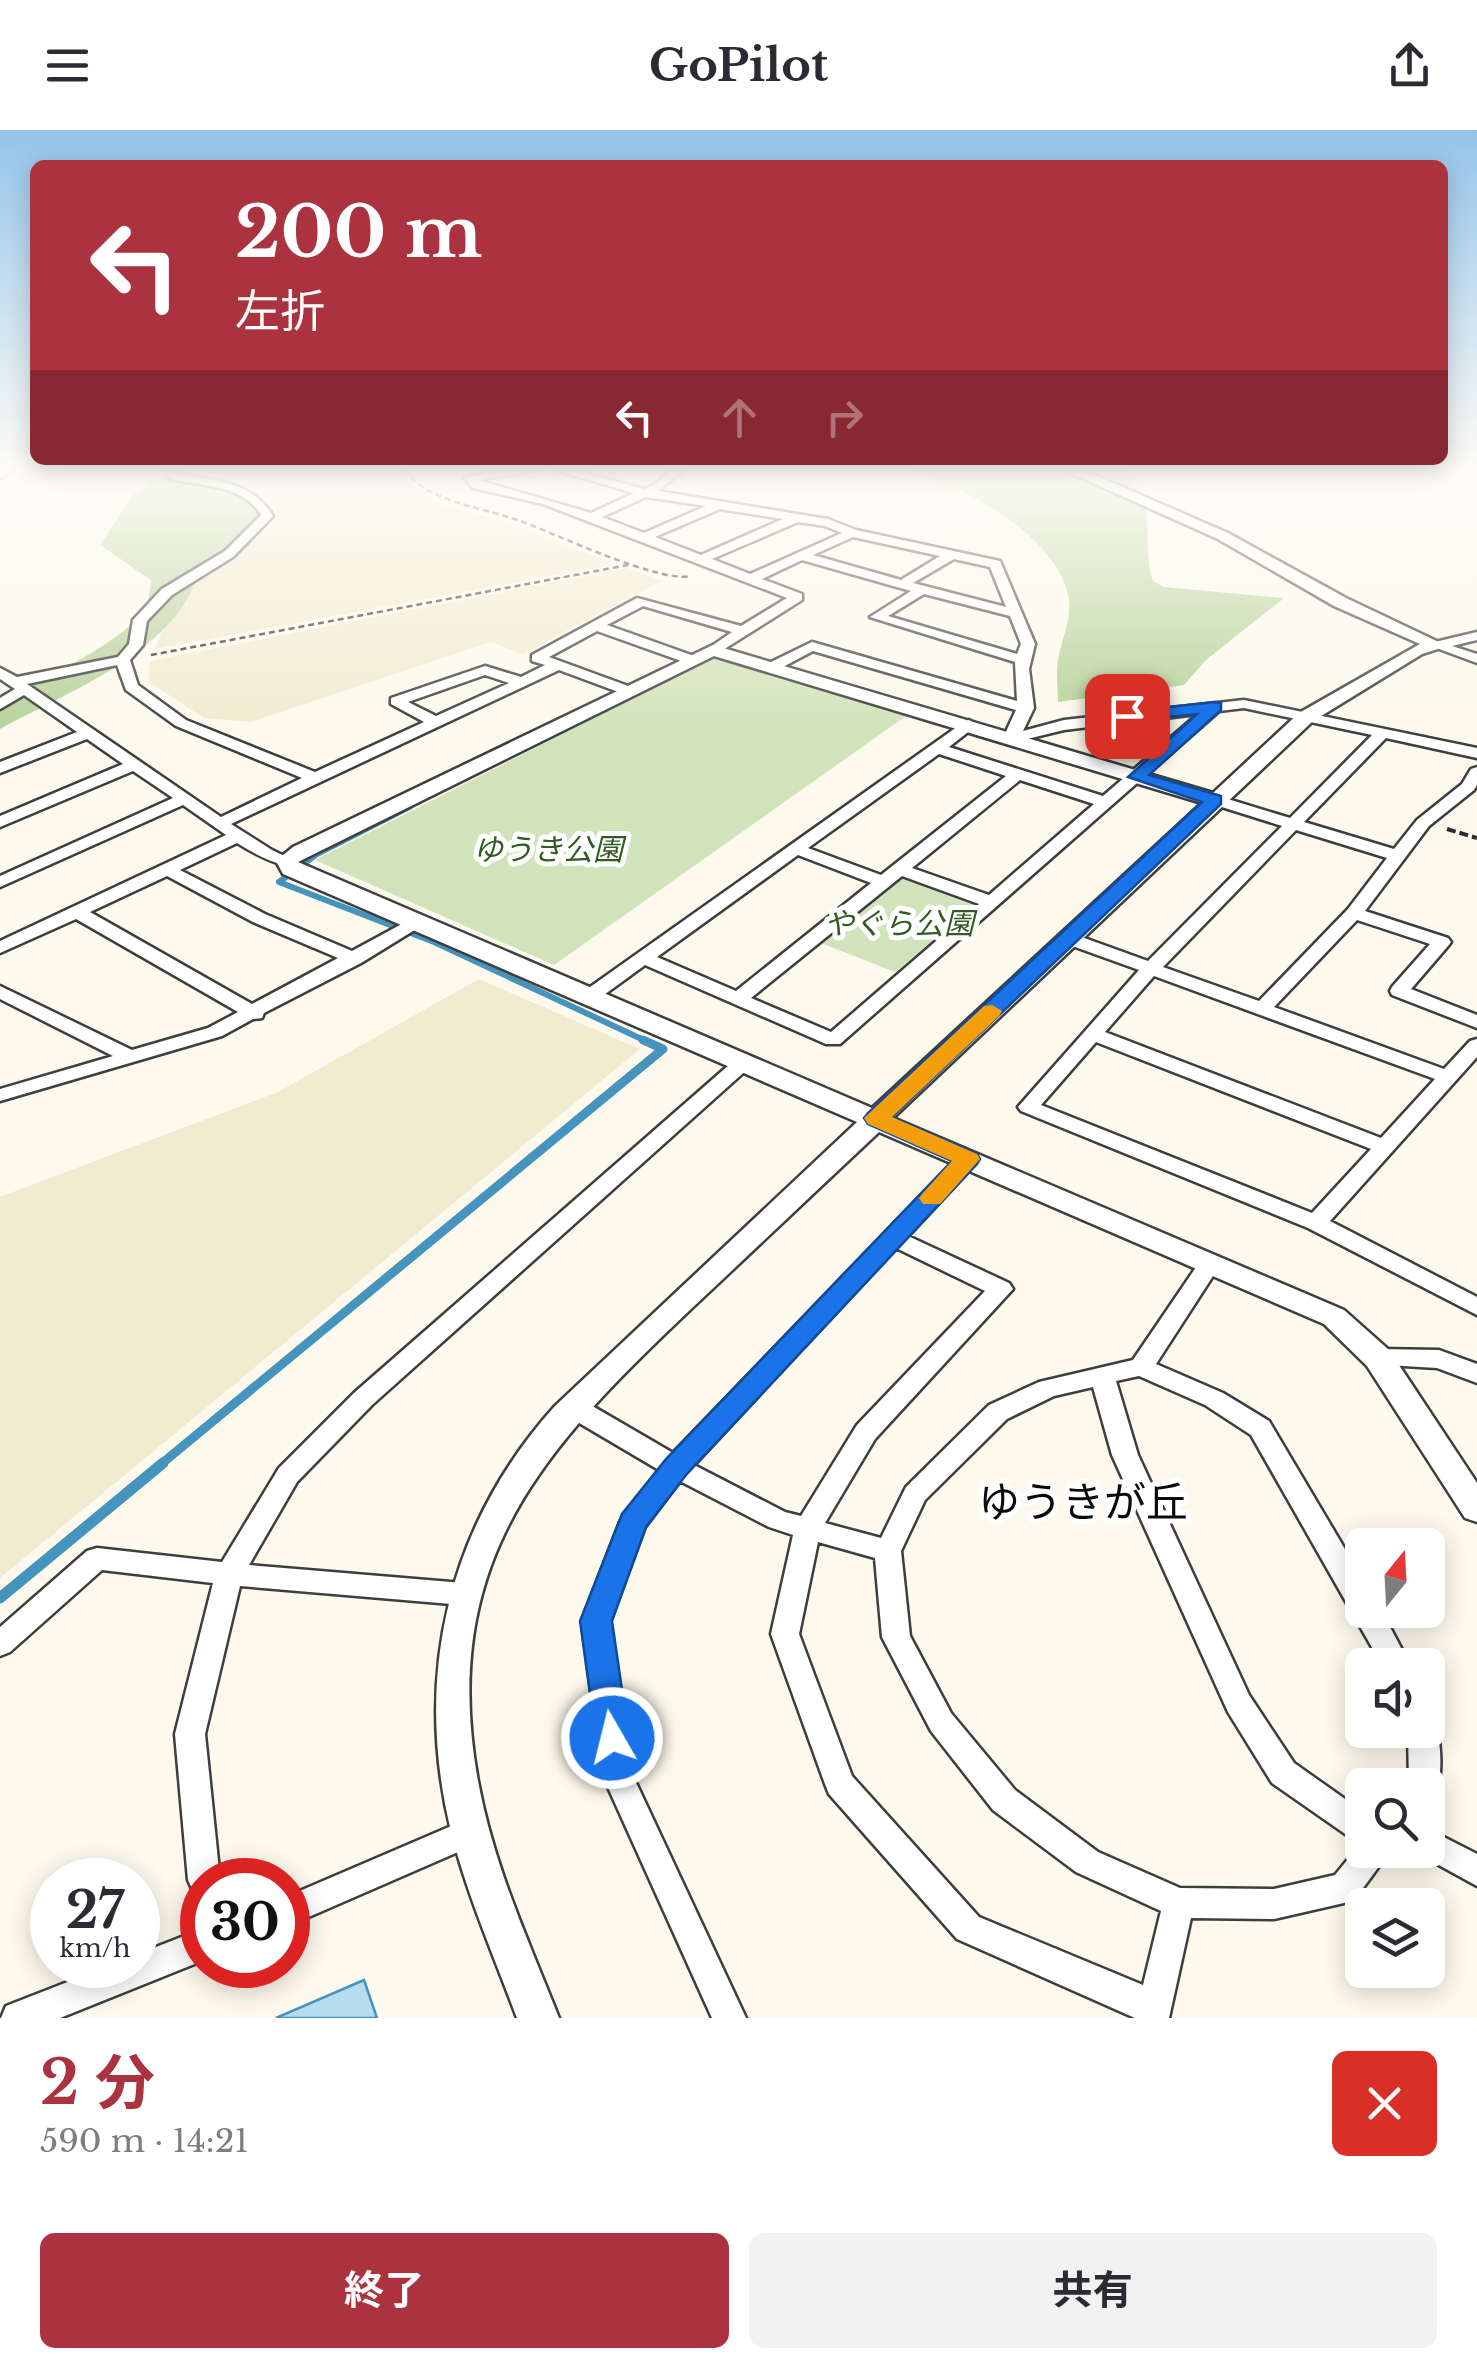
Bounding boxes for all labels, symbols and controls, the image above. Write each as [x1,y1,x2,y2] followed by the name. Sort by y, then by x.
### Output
[649,37,828,93] text: GoPilot
[40,38,95,93] icon: menu
[1382,38,1437,93] icon: share
[235,189,482,276] text: 200 m
[70,200,200,330] icon: left
[235,283,325,339] text: 左折
[607,390,662,445] icon: left
[712,390,767,445] icon: ahead
[817,390,872,445] icon: right
[1085,674,1170,759] pin
[1100,689,1155,744] icon: arrive
[473,831,627,868] park label: ゆうき公園
[824,905,978,942] park label: やぐら公園
[978,1476,1188,1528] district label: ゆうきが丘
[1345,1528,1445,1628] north arrow
[1345,1528,1445,1988] map controls
[1345,1648,1445,1748] button: sound
[560,1686,664,1790] position arrow
[1345,1768,1445,1868] button: search
[180,1858,310,1988] speed limit sign: 30
[66,1879,124,1942] text: 27
[1345,1888,1445,1988] button: layers
[60,1933,130,1964] text: km/h
[40,2046,155,2120] text: 2 分
[1332,2051,1437,2156] button: close
[40,2121,249,2161] text: 590 m · 14:21
[40,2233,729,2348] button: 終了
[749,2233,1437,2348] button: 共有

